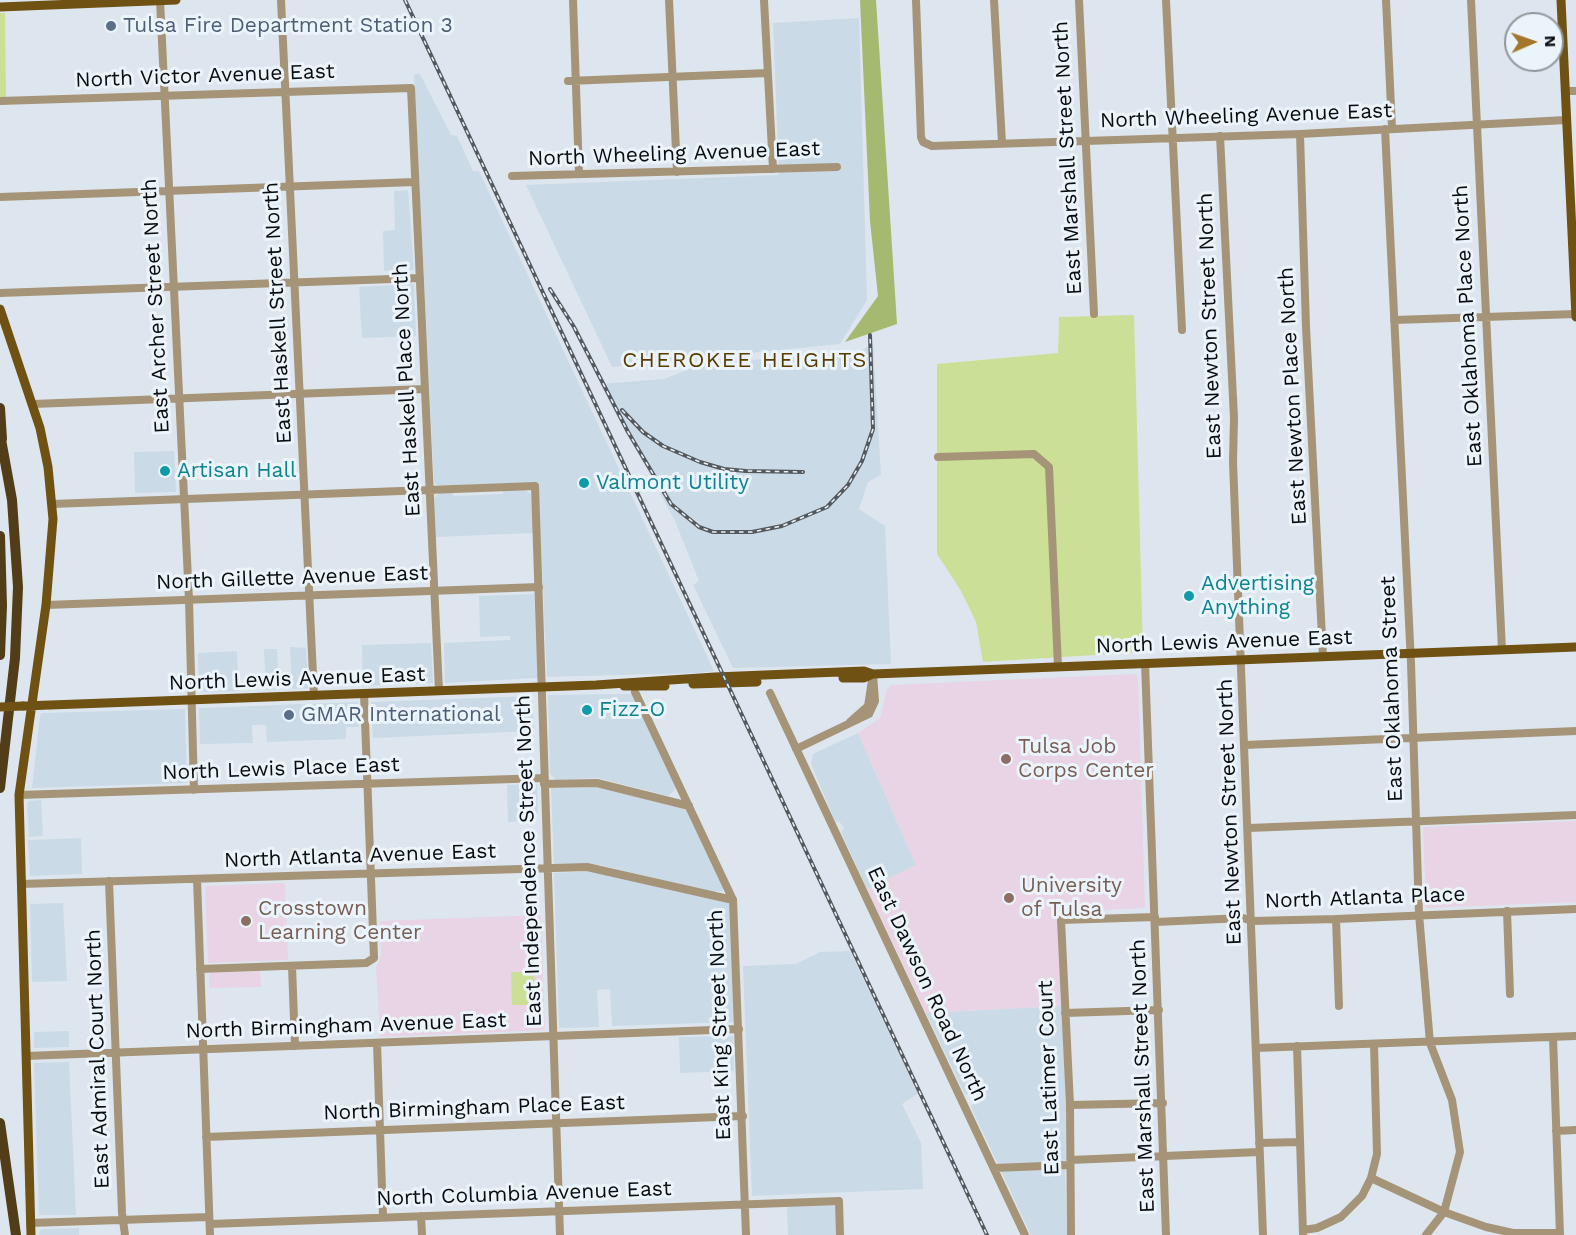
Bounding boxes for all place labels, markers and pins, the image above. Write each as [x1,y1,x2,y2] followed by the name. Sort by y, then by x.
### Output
[123,13,453,39] place label: Tulsa Fire Department Station 3
[104,19,118,33] marker: Tulsa Fire Department Station 3
[177,458,296,484] place label: Artisan Hall
[158,464,172,478] marker: Artisan Hall
[596,470,749,496] place label: Valmont Utility
[577,476,591,490] marker: Valmont Utility
[1201,571,1314,621] place label: Advertising Anything
[1182,589,1196,603] marker: Advertising Anything
[599,697,665,723] place label: Fizz-O
[301,702,500,728] place label: GMAR International
[580,703,594,717] marker: Fizz-O
[282,708,296,722] marker: GMAR International
[1018,734,1154,784] place label: Tulsa Job Corps Center
[999,752,1013,766] marker: Tulsa Job Corps Center
[1021,873,1122,923] place label: University of Tulsa
[1002,891,1016,905] marker: University of Tulsa
[258,896,422,946] place label: Crosstown Learning Center
[239,914,253,928] marker: Crosstown Learning Center

